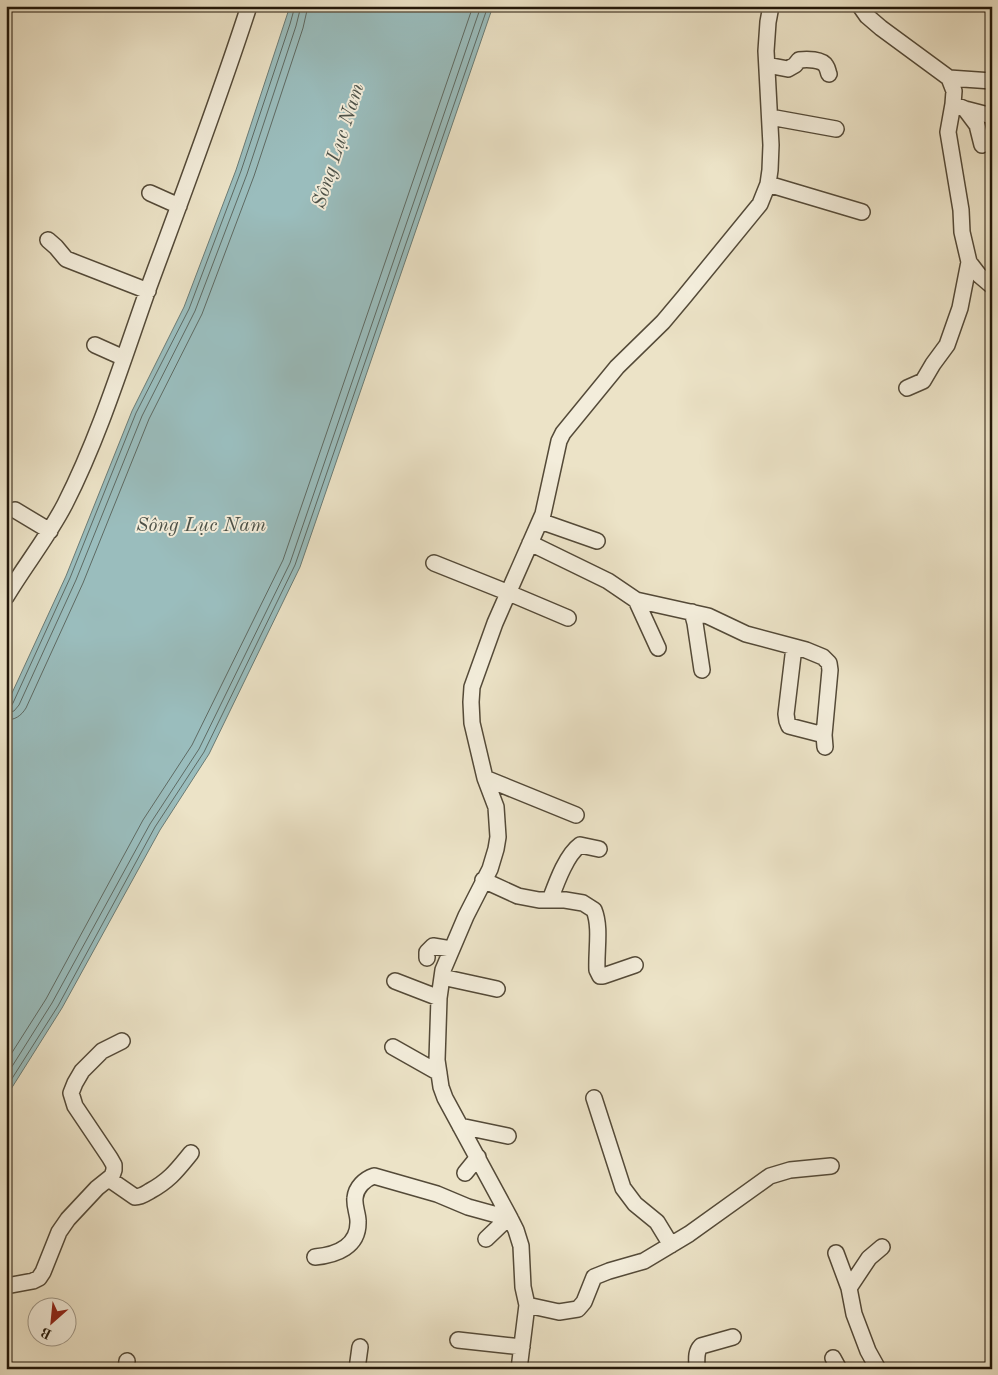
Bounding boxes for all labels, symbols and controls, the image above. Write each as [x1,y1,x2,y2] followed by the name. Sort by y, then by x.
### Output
[309,81,369,211] water label: Sông Lục Nam
[136,516,266,536] water label: Sông Lục Nam
[28,1298,78,1348] north arrow
[39,1324,54,1341] text: B

